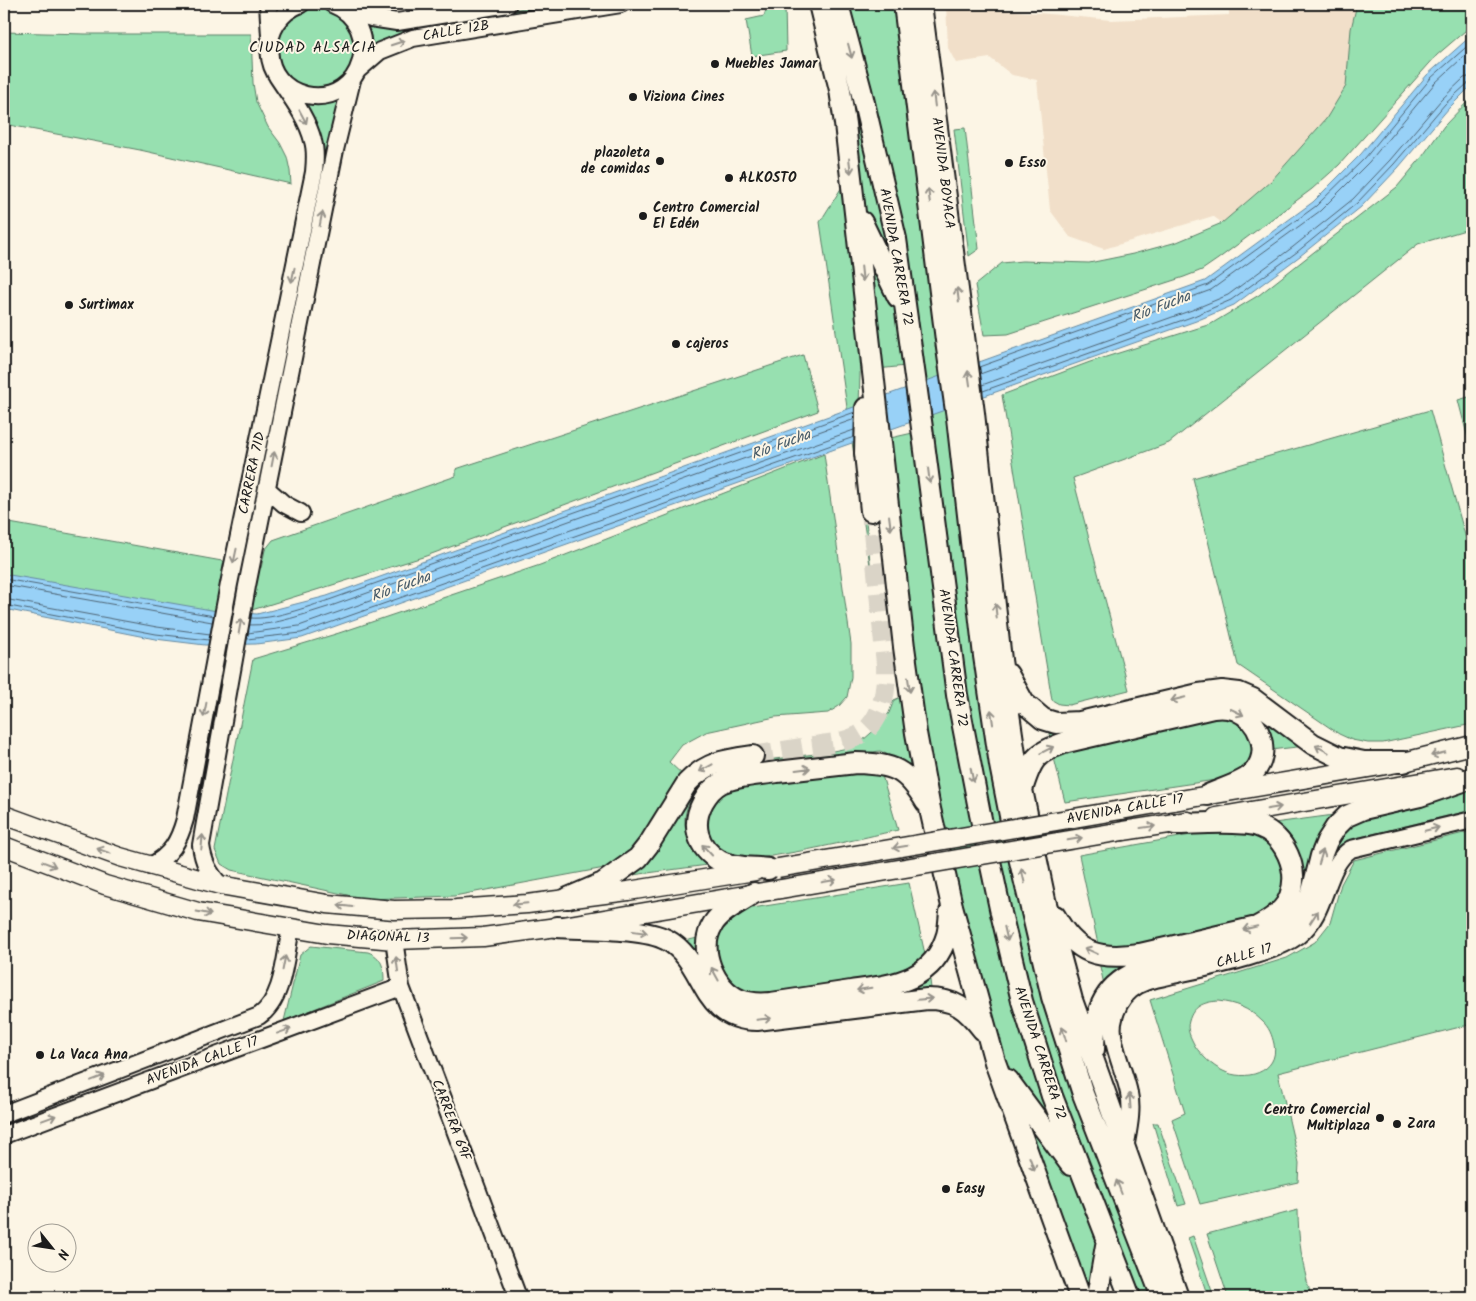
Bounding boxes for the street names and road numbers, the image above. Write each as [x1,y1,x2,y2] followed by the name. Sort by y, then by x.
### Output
[421,14,491,48] street label: CALLE 12B
[925,116,961,230] street label: AVENIDA BOYACA
[873,186,919,328] street label: AVENIDA CARRERA 72
[233,430,271,516] street label: CARRERA 71D
[932,587,974,729] street label: AVENIDA CARRERA 72
[1065,788,1186,830] street label: AVENIDA CALLE 17
[346,925,430,949] street label: DIAGONAL 13
[1214,937,1275,974] street label: CALLE 17
[1008,983,1072,1123] street label: AVENIDA CARRERA 72
[143,1030,262,1092] street label: AVENIDA CALLE 17
[425,1076,477,1165] street label: CARRERA 69F

